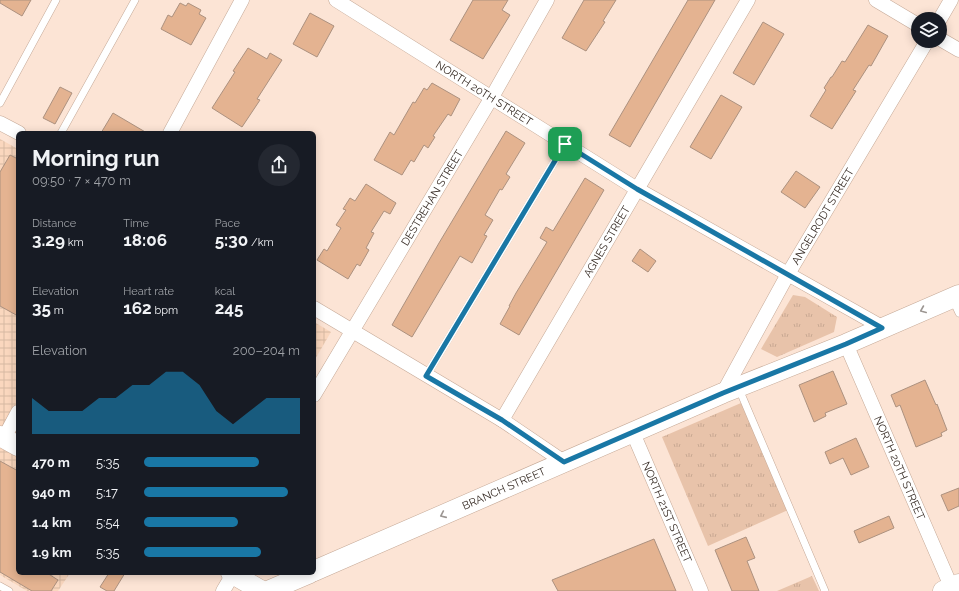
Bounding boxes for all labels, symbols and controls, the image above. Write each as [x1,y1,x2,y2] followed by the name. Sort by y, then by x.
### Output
[911,12,947,48] map controls
[911,12,947,48] button: layers
[433,58,535,129] street label: NORTH 20TH STREET
[548,127,582,161] pin
[554,133,576,155] icon: arrive
[258,144,300,186] button: share
[32,145,160,171] text: Morning run
[399,147,466,248] street label: DESTREHAN STREET
[789,166,857,267] street label: ANGELRODT STREET
[32,173,131,188] text: 09:50 · 7 × 470 m
[581,203,633,280] street label: AGNES STREET
[32,217,76,230] text: Distance
[123,217,149,230] text: Time
[215,217,240,230] text: Pace
[32,230,65,250] text: 3.29
[123,230,167,250] text: 18:06
[215,230,248,250] text: 5:30
[65,236,84,249] text: km
[248,236,274,249] text: /km
[32,285,79,298] text: Elevation
[123,285,174,298] text: Heart rate
[215,285,235,298] text: kcal
[32,298,51,318] text: 35
[123,298,152,318] text: 162
[215,298,243,318] text: 245
[51,304,64,317] text: m
[152,304,178,317] text: bpm
[920,305,928,313] one-way arrow
[32,343,87,358] text: Elevation
[233,343,300,358] text: 200–204 m
[871,414,927,522] street label: NORTH 20TH STREET
[32,455,70,470] text: 470 m
[96,455,120,470] text: 5:35
[639,460,694,565] street label: NORTH 21ST STREET
[460,465,548,513] street label: BRANCH STREET
[32,485,70,500] text: 940 m
[96,485,118,500] text: 5:17
[440,510,447,518] one-way arrow
[32,515,71,530] text: 1.4 km
[96,515,120,530] text: 5:54
[32,545,71,560] text: 1.9 km
[96,545,120,560] text: 5:35

